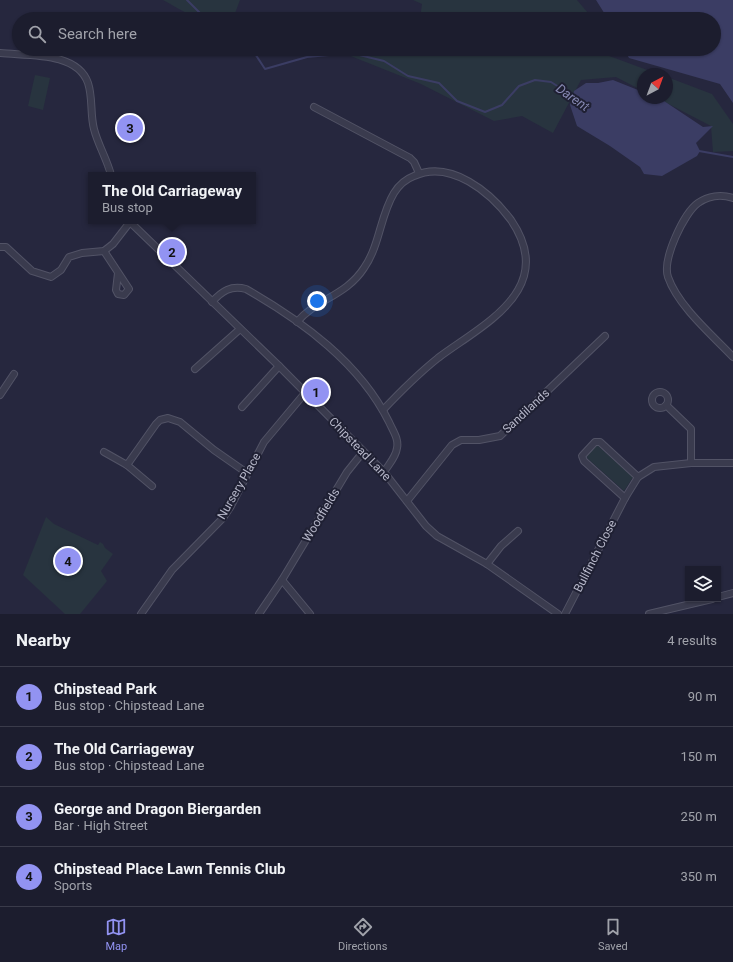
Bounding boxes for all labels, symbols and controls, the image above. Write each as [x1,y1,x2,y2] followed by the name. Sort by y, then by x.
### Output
[12,12,721,56] search box
[26,23,48,45] icon: search
[58,25,137,43] text: Search here
[637,68,673,104] north arrow
[553,81,593,115] water label: Darent
[117,113,143,143] pin: 3
[88,172,256,224] popup
[102,182,242,200] text: The Old Carriageway
[102,200,153,215] text: Bus stop
[159,237,185,267] pin: 2
[307,291,327,311] your location
[303,377,329,407] pin: 1
[500,386,552,436] street label: Sandilands
[326,414,394,484] street label: Chipstead Lane
[214,450,264,522] street label: Nursery Place
[300,486,342,544] street label: Woodfields
[571,518,619,594] street label: Bullfinch Close
[55,546,81,576] pin: 4
[685,566,721,602] map controls
[685,566,721,602] button: layers
[16,630,71,650] text: Nearby
[667,633,717,648] text: 4 results
[54,680,157,698] text: Chipstead Park
[25,689,33,704] text: 1
[688,689,717,704] text: 90 m
[54,698,204,713] text: Bus stop · Chipstead Lane
[54,740,194,758] text: The Old Carriageway
[25,749,33,764] text: 2
[680,749,717,764] text: 150 m
[54,758,204,773] text: Bus stop · Chipstead Lane
[54,800,261,818] text: George and Dragon Biergarden
[25,809,33,824] text: 3
[680,809,717,824] text: 250 m
[54,818,148,833] text: Bar · High Street
[54,860,285,878] text: Chipstead Place Lawn Tennis Club
[25,869,33,884] text: 4
[680,869,717,884] text: 350 m
[54,878,92,893] text: Sports
[105,916,127,953] tab: Map
[338,916,387,953] tab: Directions
[598,916,628,953] tab: Saved

